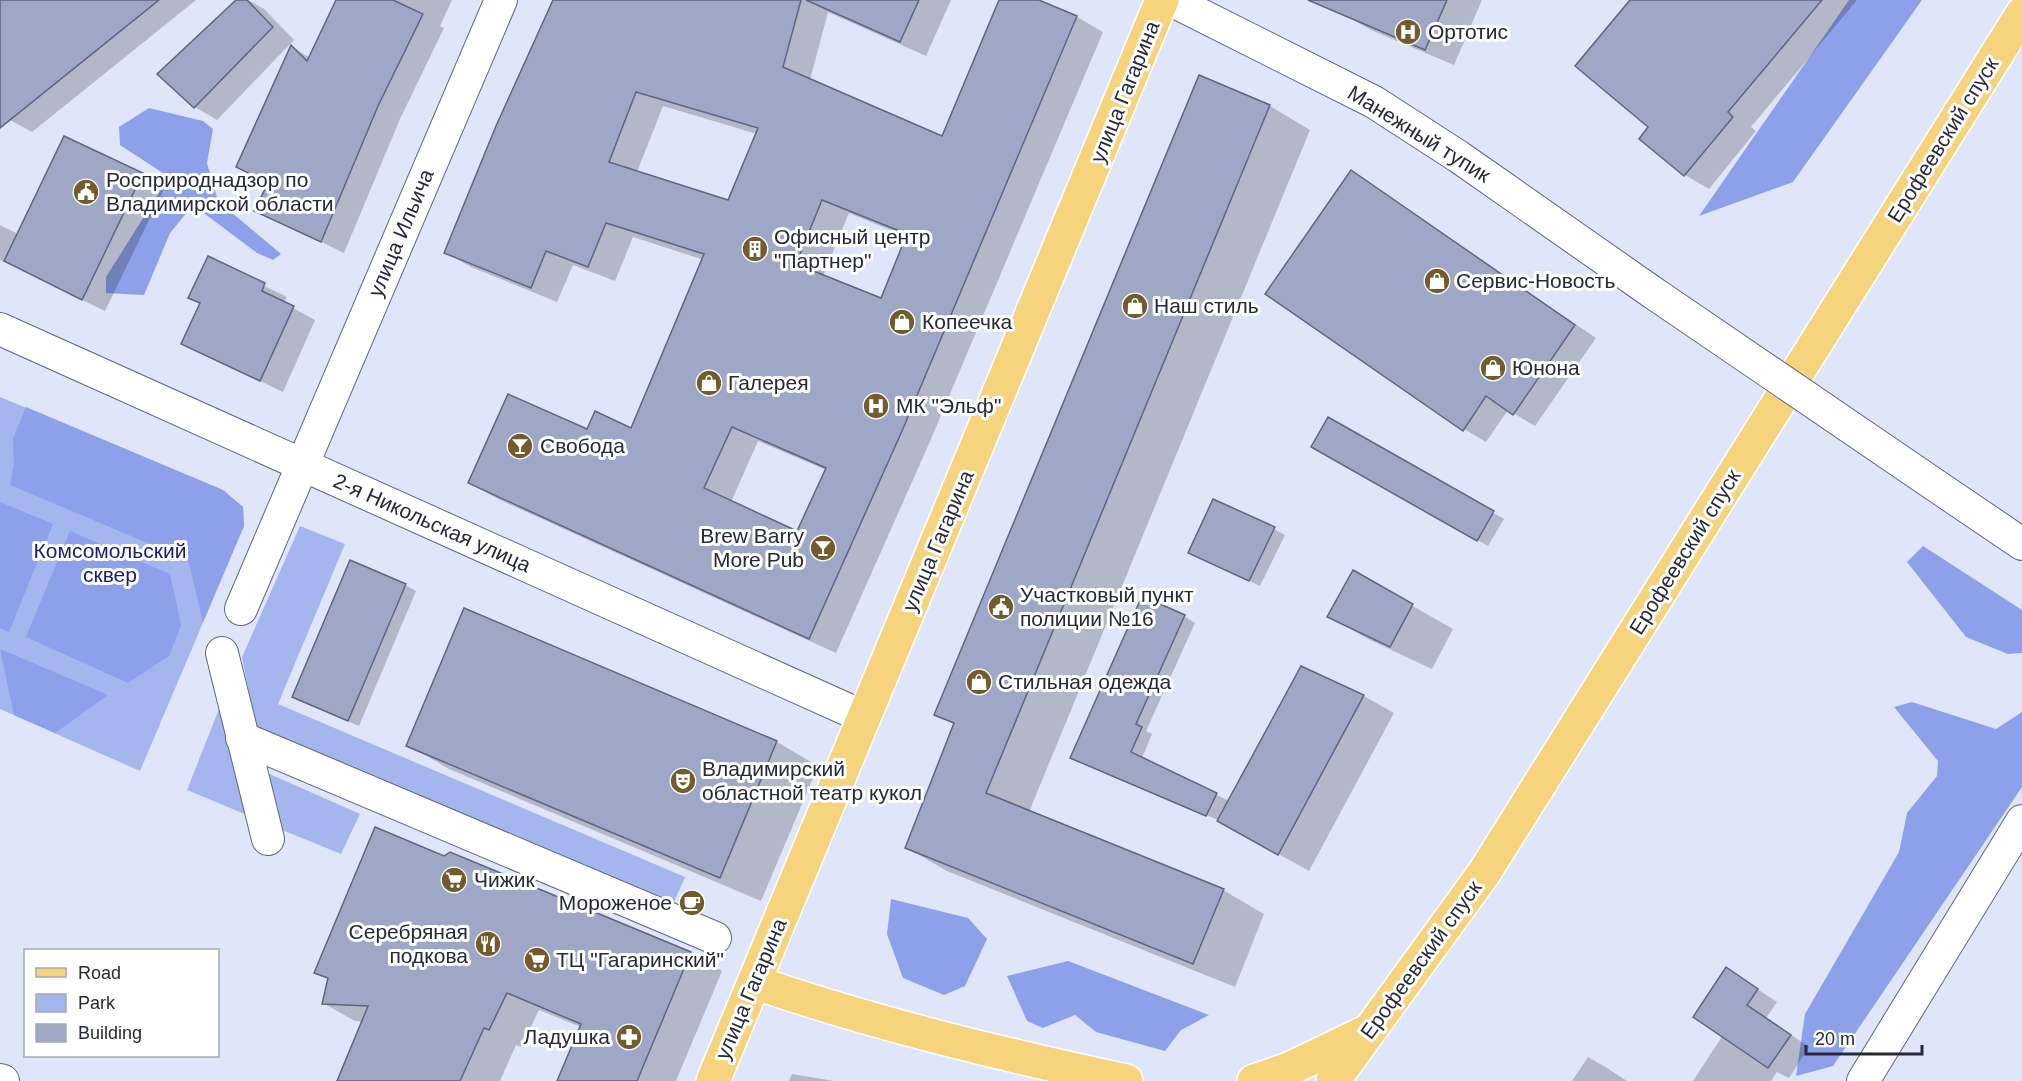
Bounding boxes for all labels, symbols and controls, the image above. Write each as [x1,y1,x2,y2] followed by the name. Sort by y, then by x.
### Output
[1086,17,1164,166] street label: улица Гагарина
[1393,17,1423,47] hospital icon: Ортотис
[1428,20,1508,43] place label: Ортотис
[1883,53,2003,226] street label: Ерофеевский спуск
[1344,81,1495,187] street label: Манежный тупик
[363,165,438,300] street label: улица Ильича
[106,168,333,215] place label: Росприроднадзор по Владимирской области
[71,177,101,207] public building icon: Росприроднадзор по Владимирской области
[774,225,930,272] place label: Офисный центр "Партнер"
[740,234,770,264] building icon: Офисный центр "Партнер"
[1422,266,1452,296] shop icon: Сервис-Новость
[1456,269,1615,292] place label: Сервис-Новость
[1120,291,1150,321] shop icon: Наш стиль
[1154,294,1259,317] place label: Наш стиль
[887,307,917,337] shop icon: Копеечка
[922,310,1013,333] place label: Копеечка
[1478,353,1508,383] shop icon: Юнона
[1512,356,1580,379] place label: Юнона
[694,368,724,398] shop icon: Галерея
[728,371,809,394] place label: Галерея
[861,391,891,421] hospital icon: МК "Эльф"
[896,394,1001,417] place label: МК "Эльф"
[505,431,535,461] bar icon: Свобода
[540,434,625,457] place label: Свобода
[1625,465,1745,638] street label: Ерофеевский спуск
[897,467,978,615] street label: улица Гагарина
[330,469,535,577] street label: 2-я Никольская улица
[700,524,804,571] place label: Brew Barry More Pub
[808,533,838,563] bar icon: Brew Barry More Pub
[34,539,186,586] park label: Комсомольский сквер
[1020,583,1194,630] place label: Участковый пункт полиции №16
[986,592,1016,622] public building icon: Участковый пункт полиции №16
[964,667,994,697] shop icon: Стильная одежда
[998,670,1171,693] place label: Стильная одежда
[702,757,922,804] place label: Владимирский областной театр кукол
[668,766,698,796] theatre icon: Владимирский областной театр кукол
[439,865,469,895] supermarket icon: Чижик
[474,868,536,891] place label: Чижик
[1356,876,1486,1043] street label: Ерофеевский спуск
[677,888,707,918] cafe icon: Мороженое
[559,891,672,914] place label: Мороженое
[710,915,791,1063] street label: улица Гагарина
[349,920,468,967] place label: Серебряная подкова
[473,929,503,959] restaurant icon: Серебряная подкова
[522,945,552,975] supermarket icon: ТЦ "Гагаринский"
[556,948,724,971] place label: ТЦ "Гагаринский"
[24,949,219,1057] legend
[78,963,121,983] text: Road
[78,993,116,1013] text: Park
[1806,1018,1922,1056] scale bar
[614,1022,644,1052] pharmacy icon: Ладушка
[78,1023,142,1043] text: Building
[524,1025,610,1048] place label: Ладушка
[1815,1029,1855,1049] text: 20 m

